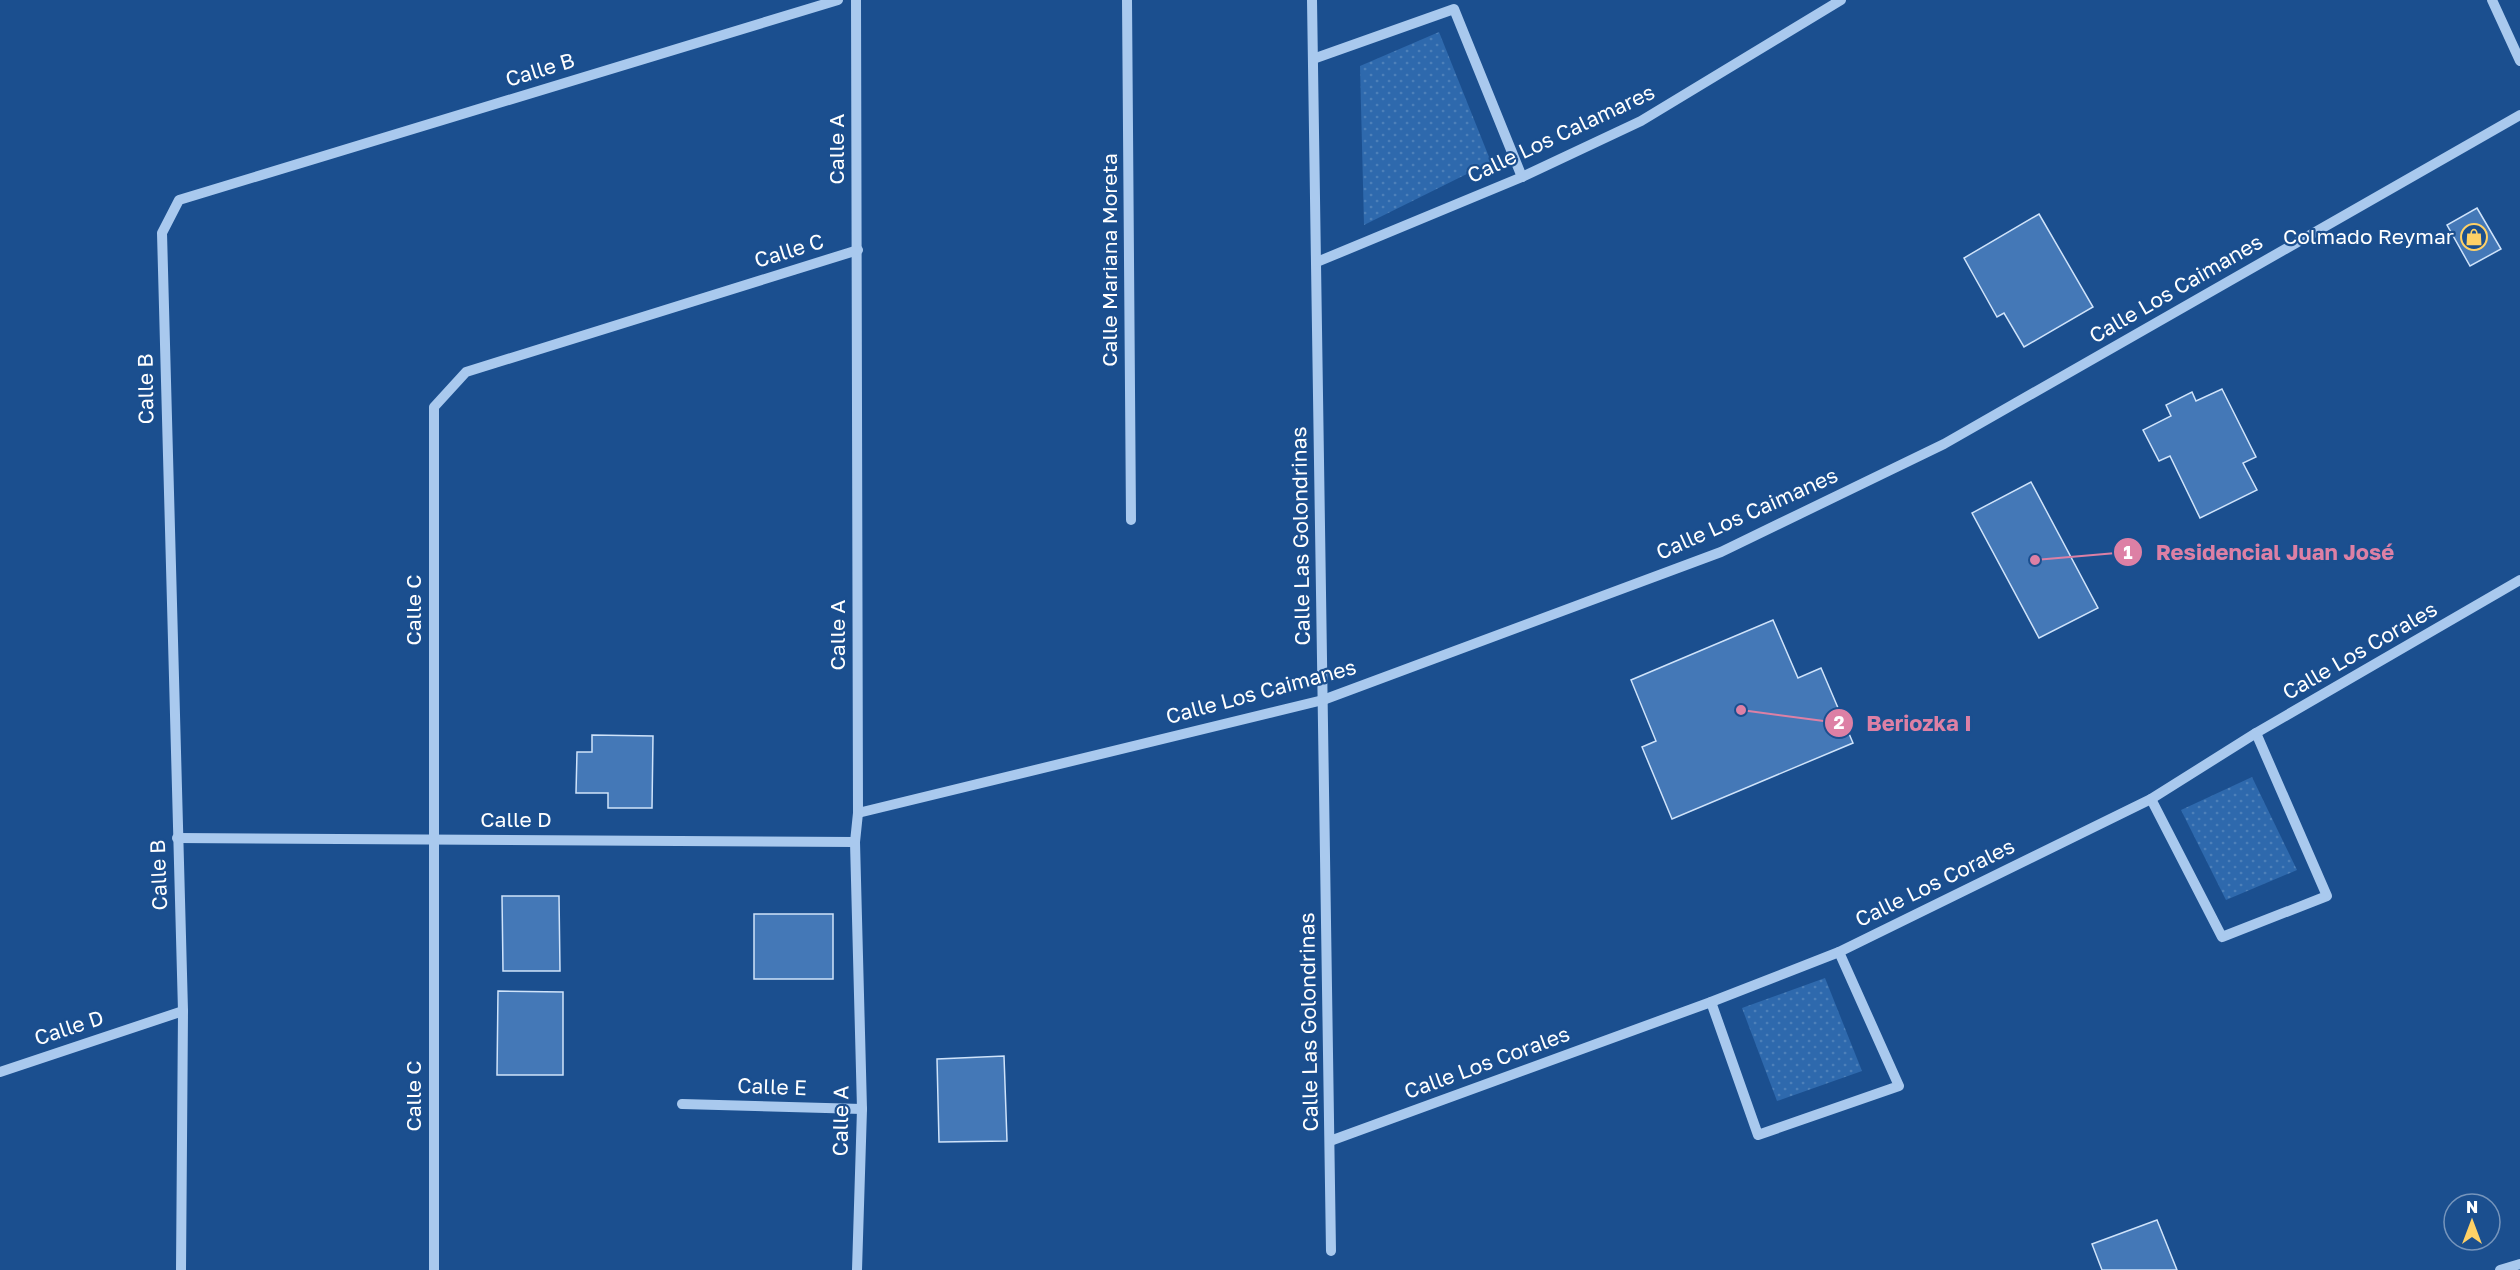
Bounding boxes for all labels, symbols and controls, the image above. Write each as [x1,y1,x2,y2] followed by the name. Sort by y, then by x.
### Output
[502,46,577,92] street label: Calle B
[1463,78,1659,188] street label: Calle Los Calamares
[823,114,849,184] street label: Calle A
[1096,153,1122,367] street label: Calle Mariana Moreta
[2459,222,2489,252] shop icon: Colmado Reymar
[2283,223,2454,249] place label: Colmado Reymar
[751,227,827,273] street label: Calle C
[2084,228,2267,348] street label: Calle Los Caimanes
[131,353,159,425] street label: Calle B
[1285,426,1315,646] street label: Calle Las Golondrinas
[1652,461,1841,565] street label: Calle Los Caimanes
[2113,532,2406,572] callout: Residencial Juan José
[2156,538,2394,565] text: Residencial Juan José
[2123,541,2133,563] text: 1
[400,574,426,646] street label: Calle C
[2278,595,2441,705] street label: Calle Los Corales
[824,600,850,670] street label: Calle A
[1163,653,1359,729] street label: Calle Los Caimanes
[1824,703,1984,743] callout: Beriozka I
[1866,709,1972,736] text: Beriozka I
[1834,711,1845,733] text: 2
[480,806,552,832] street label: Calle D
[1851,832,2018,932] street label: Calle Los Corales
[144,839,172,911] street label: Calle B
[1293,912,1323,1132] street label: Calle Las Golondrinas
[31,1004,107,1050] street label: Calle D
[1400,1020,1573,1104] street label: Calle Los Corales
[400,1060,426,1132] street label: Calle C
[737,1072,807,1100] street label: Calle E
[826,1085,854,1157] street label: Calle A
[2442,1192,2502,1252] north arrow
[2466,1197,2478,1217] text: N

